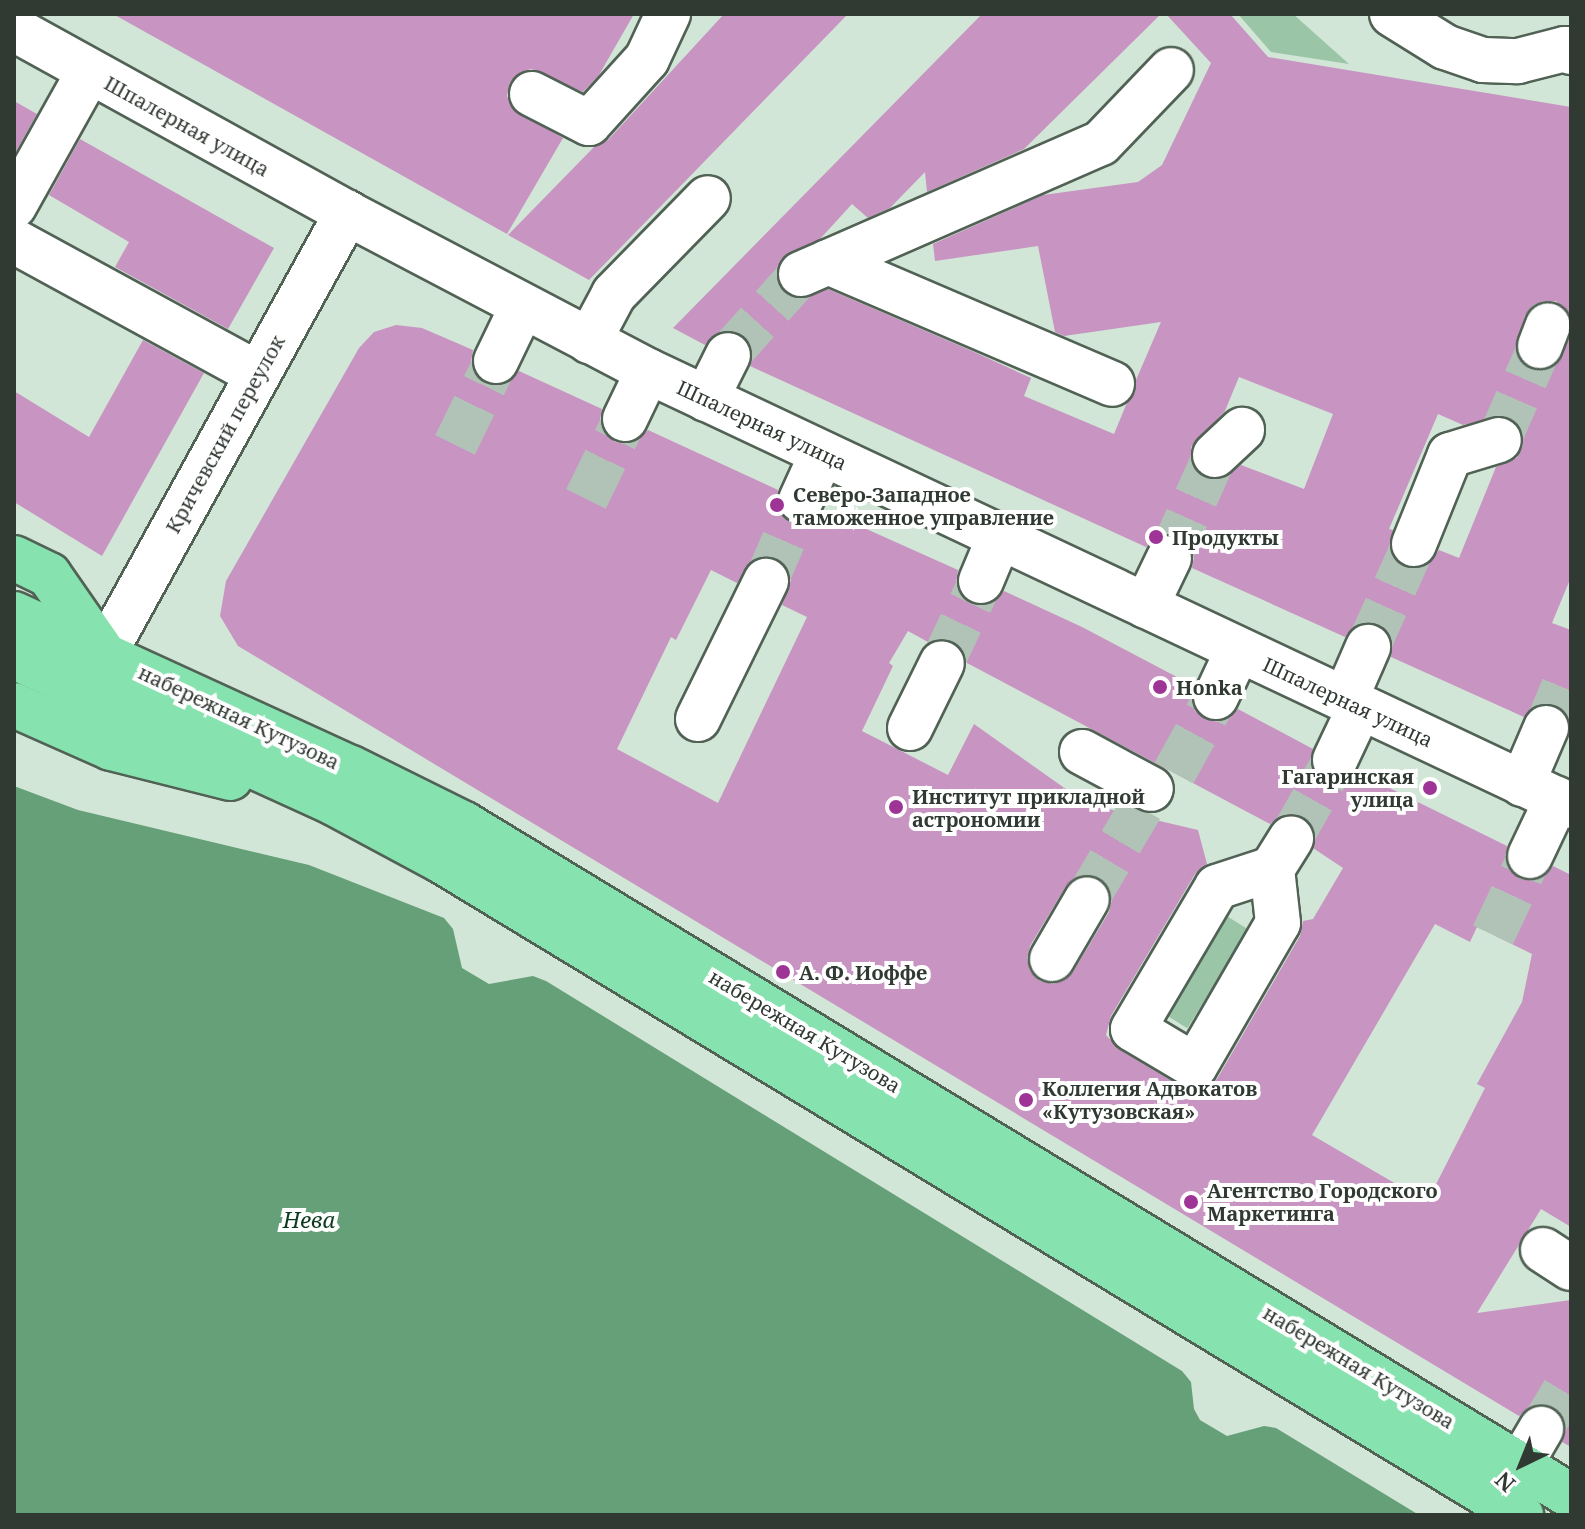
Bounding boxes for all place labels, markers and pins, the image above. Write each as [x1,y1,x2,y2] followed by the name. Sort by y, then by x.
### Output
[793,482,1054,529] place label: Северо-Западное таможенное управление
[768,496,786,514] marker: Северо-Западное таможенное управление
[1172,525,1279,549] place label: Продукты
[1147,528,1165,546] marker: Продукты
[1176,675,1243,699] place label: Honka
[1151,678,1169,696] marker: Honka
[1281,764,1414,811] place label: Гагаринская улица
[1421,779,1439,797] marker: Гагаринская улица
[912,784,1145,831] place label: Институт прикладной астрономии
[887,798,905,816] marker: Институт прикладной астрономии
[799,960,927,984] place label: А. Ф. Иоффе
[774,963,792,981] marker: А. Ф. Иоффе
[1042,1076,1257,1123] place label: Коллегия Адвокатов «Кутузовская»
[1017,1091,1035,1109] marker: Коллегия Адвокатов «Кутузовская»
[1207,1178,1438,1225] place label: Агентство Городского Маркетинга
[1182,1193,1200,1211] marker: Агентство Городского Маркетинга

